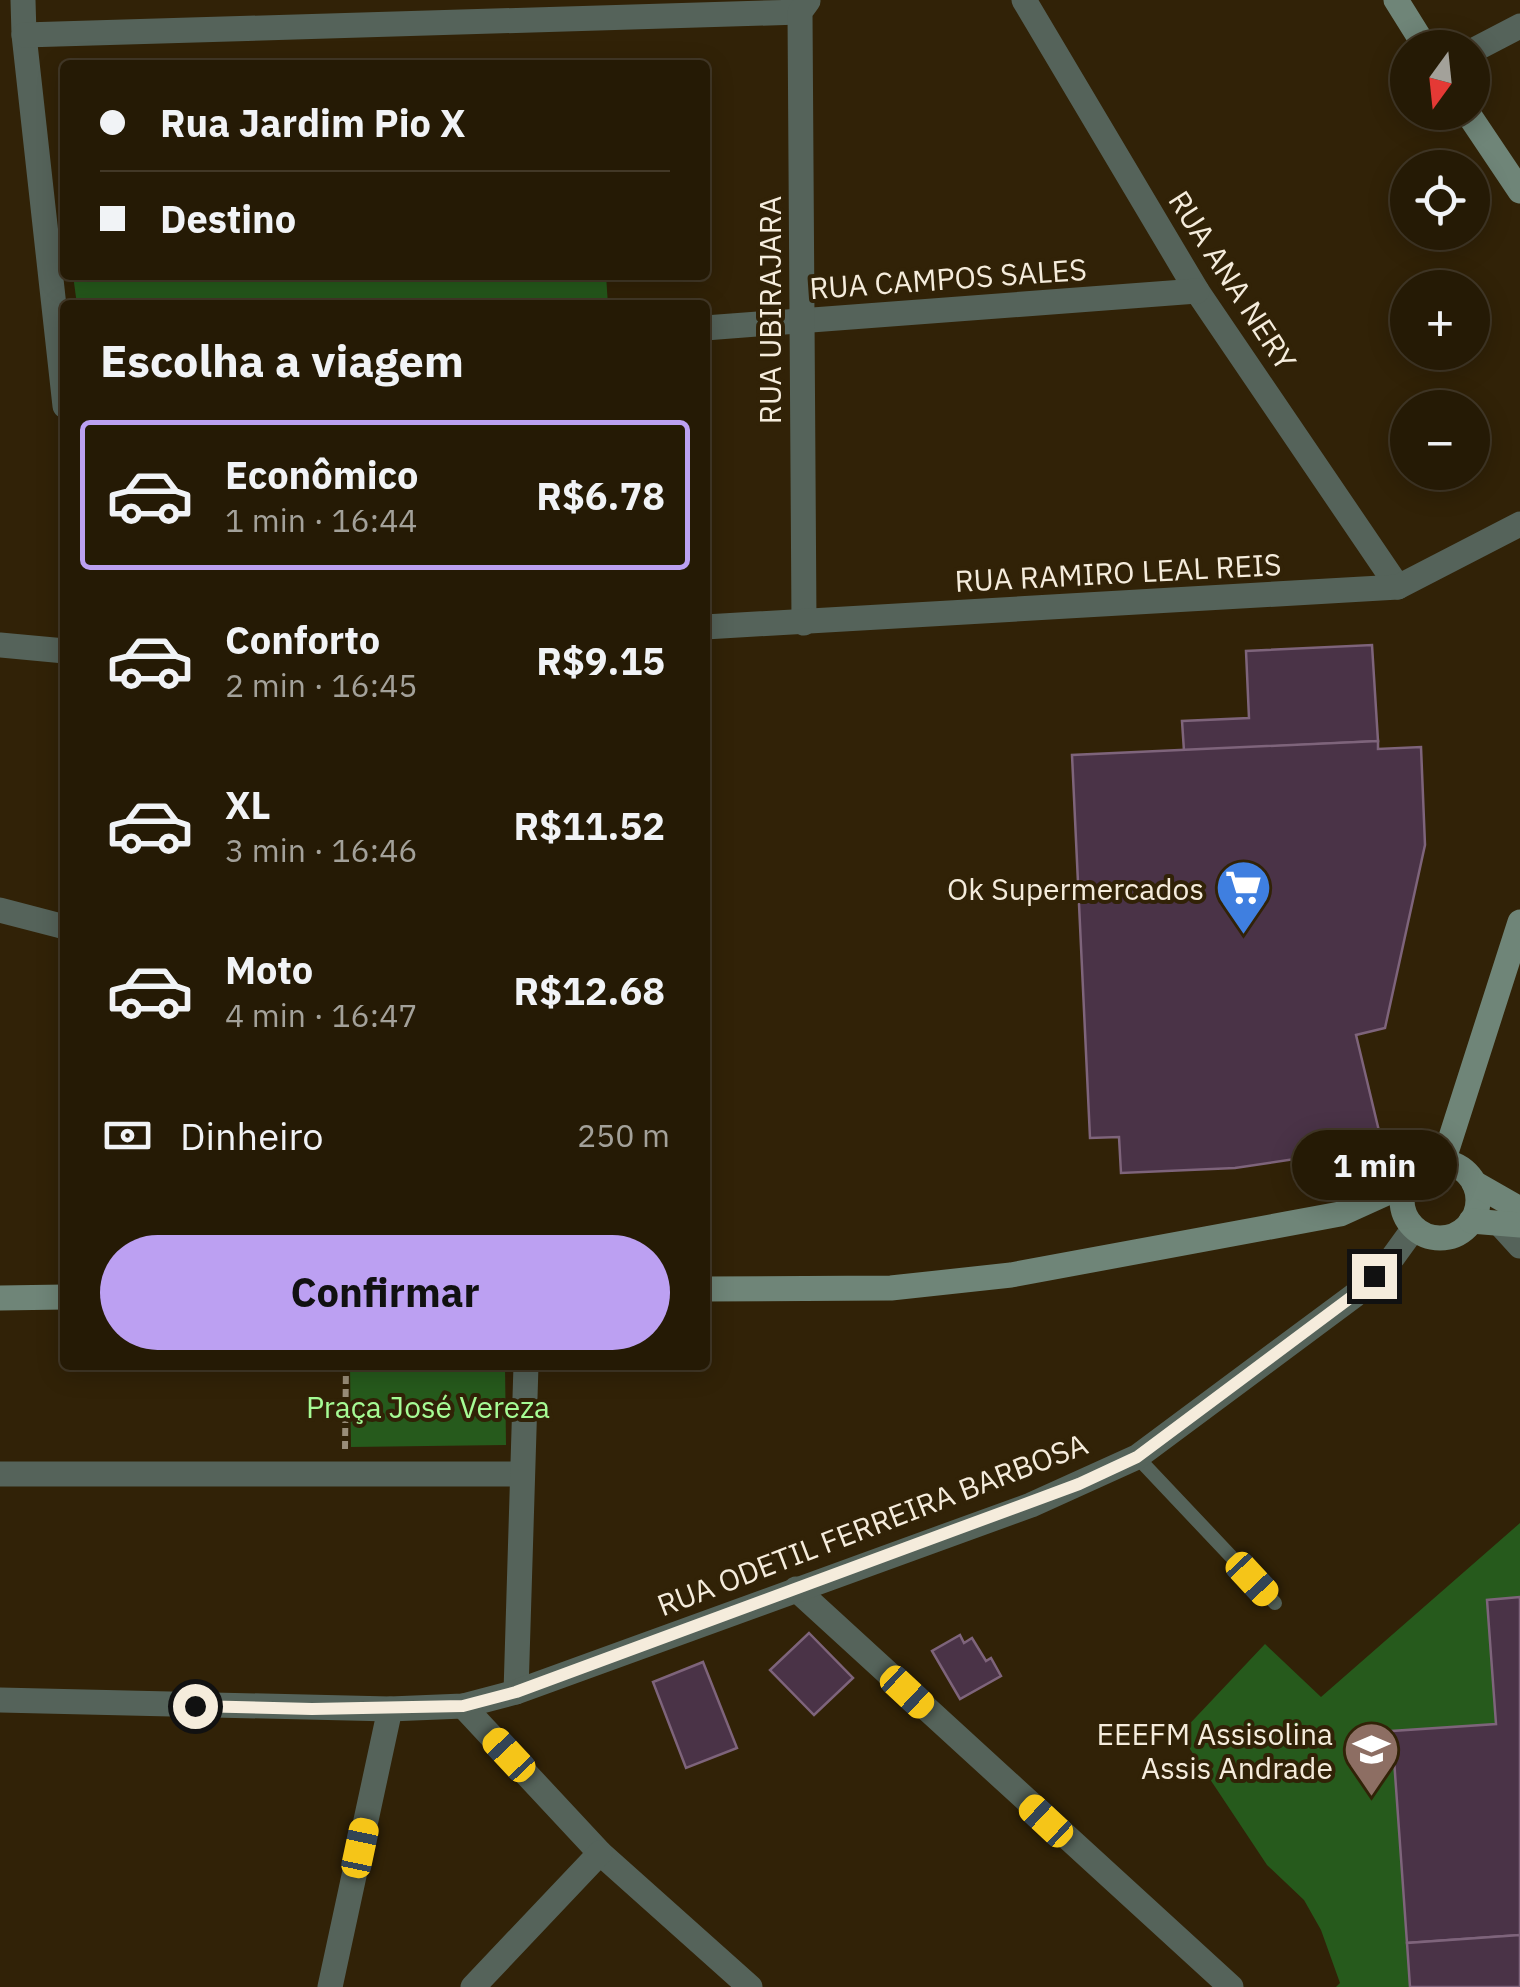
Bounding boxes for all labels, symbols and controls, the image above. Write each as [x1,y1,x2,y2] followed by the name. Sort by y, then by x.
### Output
[1390,30,1490,130] north arrow
[1390,30,1490,490] map controls
[160,98,466,147] text: Rua Jardim Pio X
[1390,150,1490,250] button: locate
[1160,183,1306,377] street label: RUA ANA NERY
[160,194,296,243] text: Destino
[750,196,789,424] street label: RUA UBIRAJARA
[808,249,1088,307] street label: RUA CAMPOS SALES
[1390,270,1490,370] button: +
[100,331,464,389] text: Escolha a viagem
[1390,390,1490,490] button: −
[105,450,195,540] icon: car
[225,450,418,499] text: Econômico
[536,471,665,520] text: R$6.78
[225,499,418,541] text: 1 min · 16:44
[954,544,1282,600] street label: RUA RAMIRO LEAL REIS
[105,615,195,705] icon: car
[225,615,380,664] text: Conforto
[536,636,665,685] text: R$9.15
[225,664,418,706] text: 2 min · 16:45
[105,780,195,870] icon: car
[225,780,271,829] text: XL
[514,801,665,850] text: R$11.52
[225,829,418,871] text: 3 min · 16:46
[1213,858,1273,937] supermarket icon: Ok Supermercados
[947,869,1204,908] place label: Ok Supermercados
[105,945,195,1035] icon: car
[225,945,313,994] text: Moto
[514,966,665,1015] text: R$12.68
[225,994,418,1036] text: 4 min · 16:47
[100,1108,155,1163] icon: cash
[180,1111,324,1160] text: Dinheiro
[577,1114,670,1156] text: 250 m
[1292,1131,1456,1201] callout: 1 min
[1333,1144,1416,1186] text: 1 min
[100,1235,670,1350] button: Confirmar
[1352,1254,1397,1299] route end
[306,1387,550,1426] park label: Praça José Vereza
[651,1424,1093,1624] street label: RUA ODETIL FERREIRA BARBOSA
[1221,1547,1283,1611] car
[875,1661,939,1723] car
[173,1684,218,1729] route start
[1096,1714,1333,1787] place label: EEEFM Assisolina Assis Andrade
[1342,1720,1402,1799] school or university icon: EEEFM Assisolina Assis Andrade
[478,1723,540,1787] car
[1014,1790,1078,1852] car
[339,1816,381,1880] car

